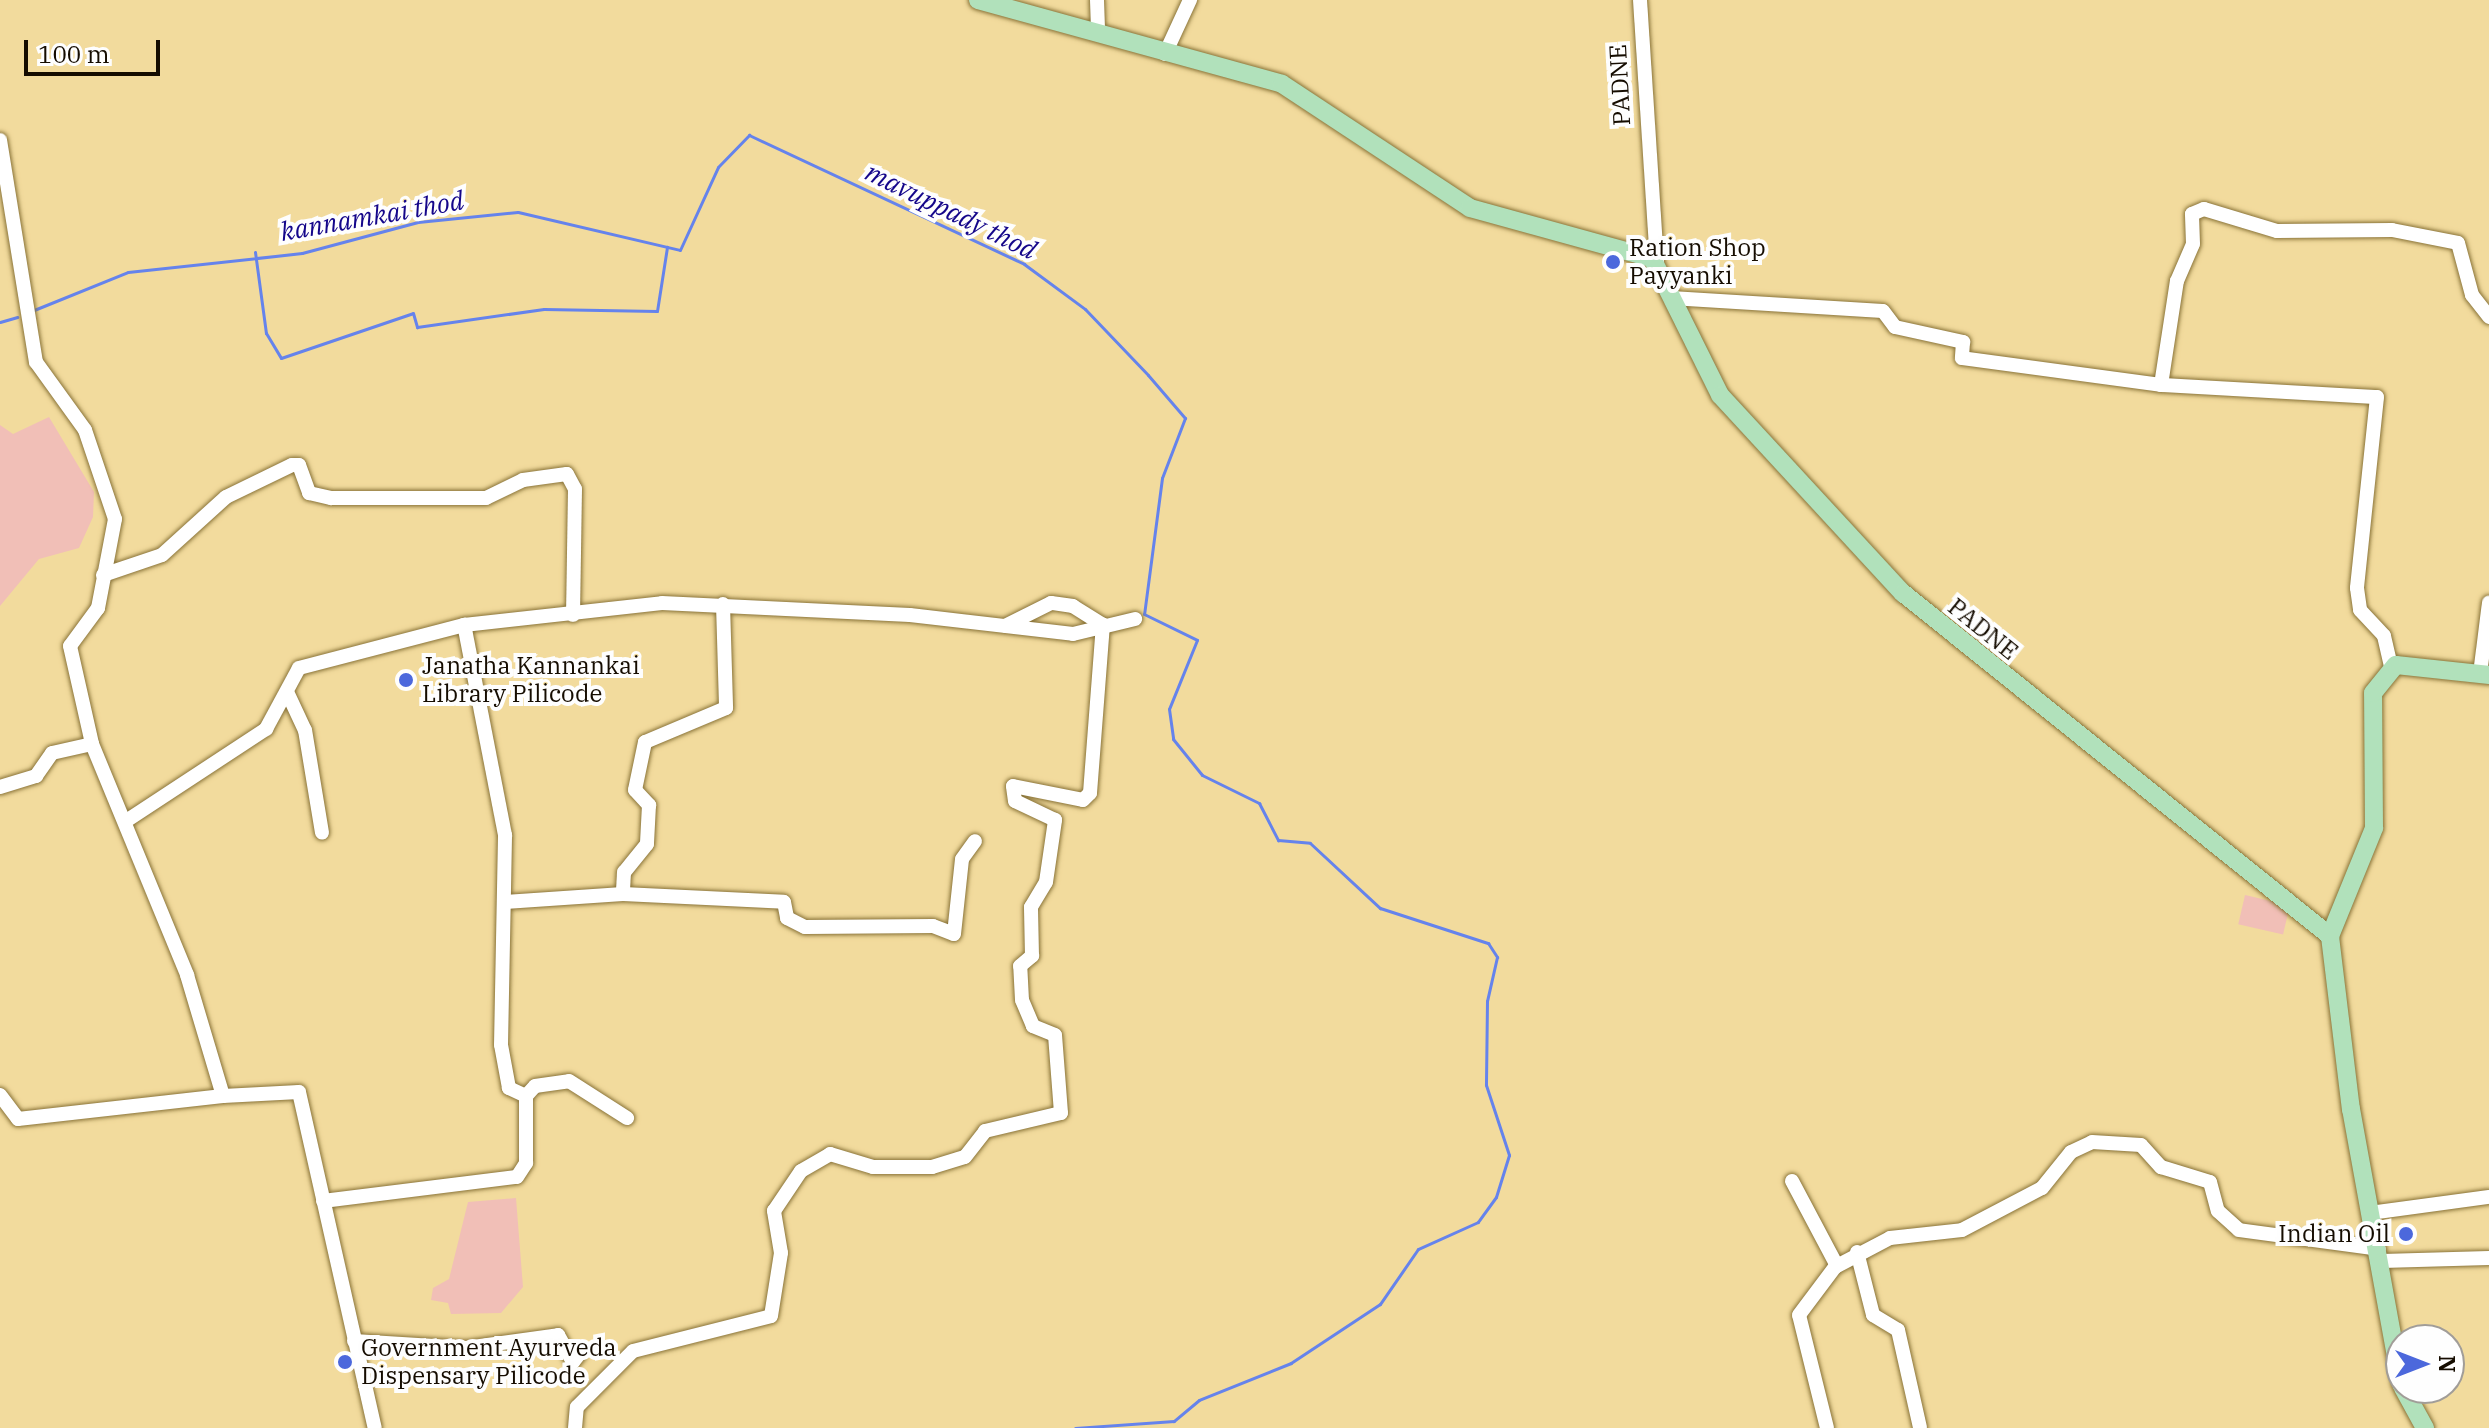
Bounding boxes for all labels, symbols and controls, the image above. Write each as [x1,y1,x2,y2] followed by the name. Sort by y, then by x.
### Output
[28,24,164,74] scale bar
[38,38,110,70] text: 100 m
[1603,44,1637,126] street label: PADNE
[860,156,1042,266] water label: mavuppady thod
[278,185,466,247] water label: kannamkai thod
[1629,234,1766,290] place label: Ration Shop Payyanki
[1604,253,1622,271] marker: Ration Shop Payyanki
[1942,592,2024,666] street label: PADNE
[422,652,640,708] place label: Janatha Kannankai Library Pilicode
[397,671,415,689] marker: Janatha Kannankai Library Pilicode
[2278,1220,2390,1248] place label: Indian Oil
[2397,1225,2415,1243] marker: Indian Oil
[2385,1324,2465,1404] north arrow
[361,1334,617,1390] place label: Government Ayurveda Dispensary Pilicode
[336,1353,354,1371] marker: Government Ayurveda Dispensary Pilicode
[2433,1355,2462,1373] text: N

